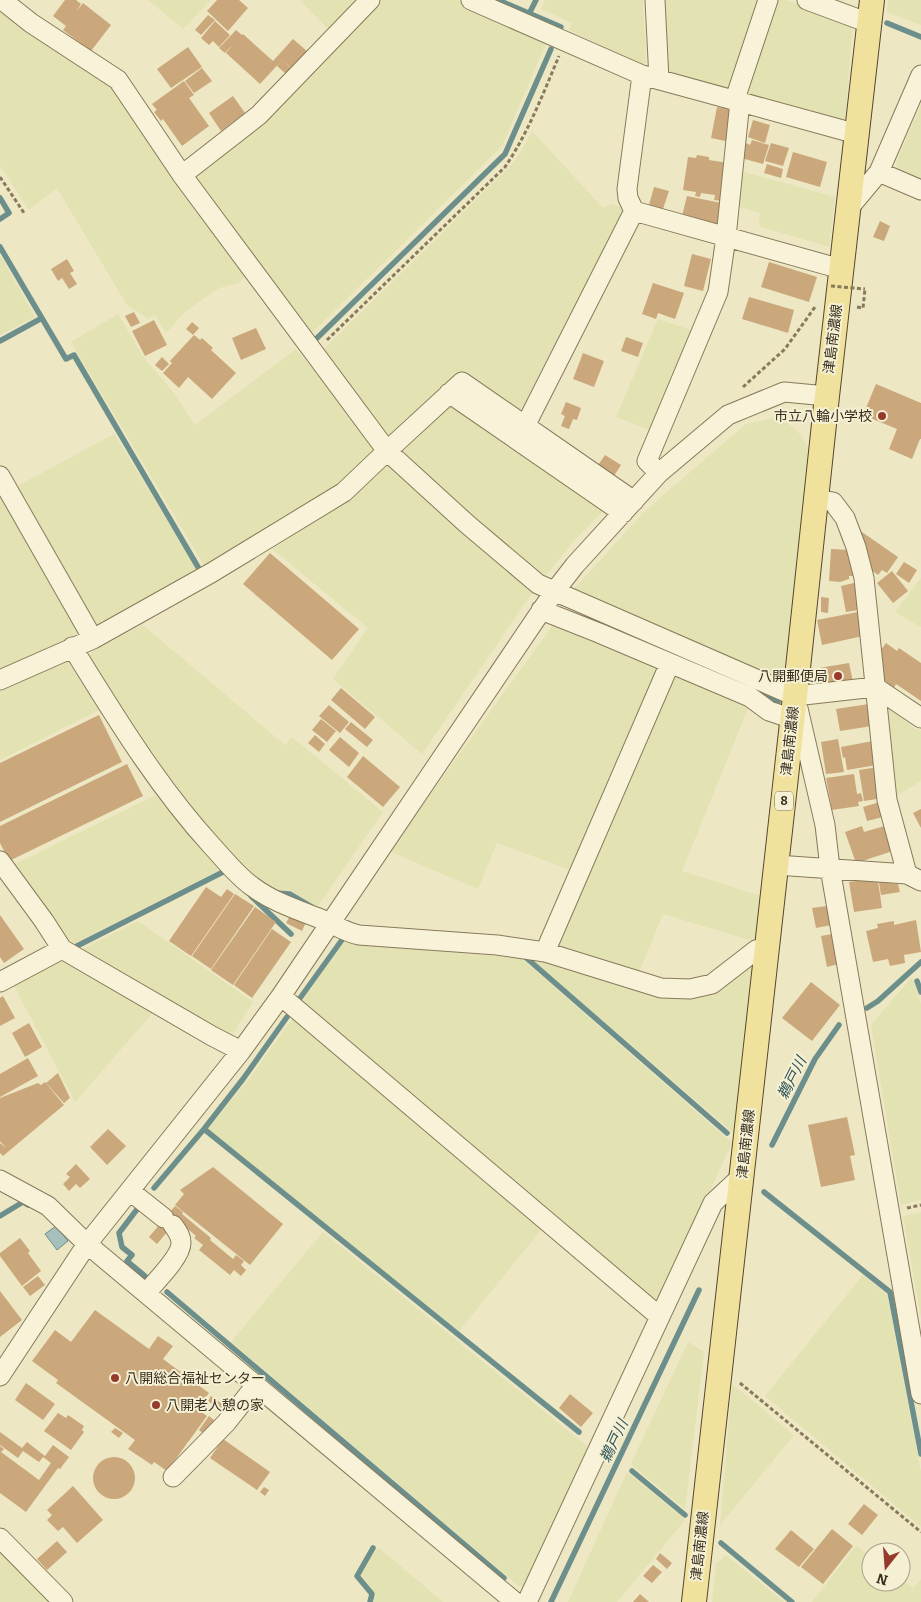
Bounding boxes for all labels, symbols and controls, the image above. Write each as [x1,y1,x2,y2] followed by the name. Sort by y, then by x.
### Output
[820,303,846,375] street label: 津島南濃線
[774,408,872,425] place label: 市立八輪小学校
[876,410,888,422] marker: 市立八輪小学校
[758,668,828,685] place label: 八開郵便局
[832,670,844,682] marker: 八開郵便局
[778,705,802,777] street label: 津島南濃線
[775,791,793,810] road number: 8
[774,1052,811,1102] water label: 鵜戸川
[734,1108,758,1180] street label: 津島南濃線
[125,1370,265,1387] place label: 八開総合福祉センター
[109,1372,121,1384] marker: 八開総合福祉センター
[166,1397,264,1414] place label: 八開老人憩の家
[150,1399,162,1411] marker: 八開老人憩の家
[596,1415,633,1465] water label: 鵜戸川
[688,1510,712,1582] street label: 津島南濃線
[861,1542,911,1592] north arrow
[875,1569,890,1589] text: N

